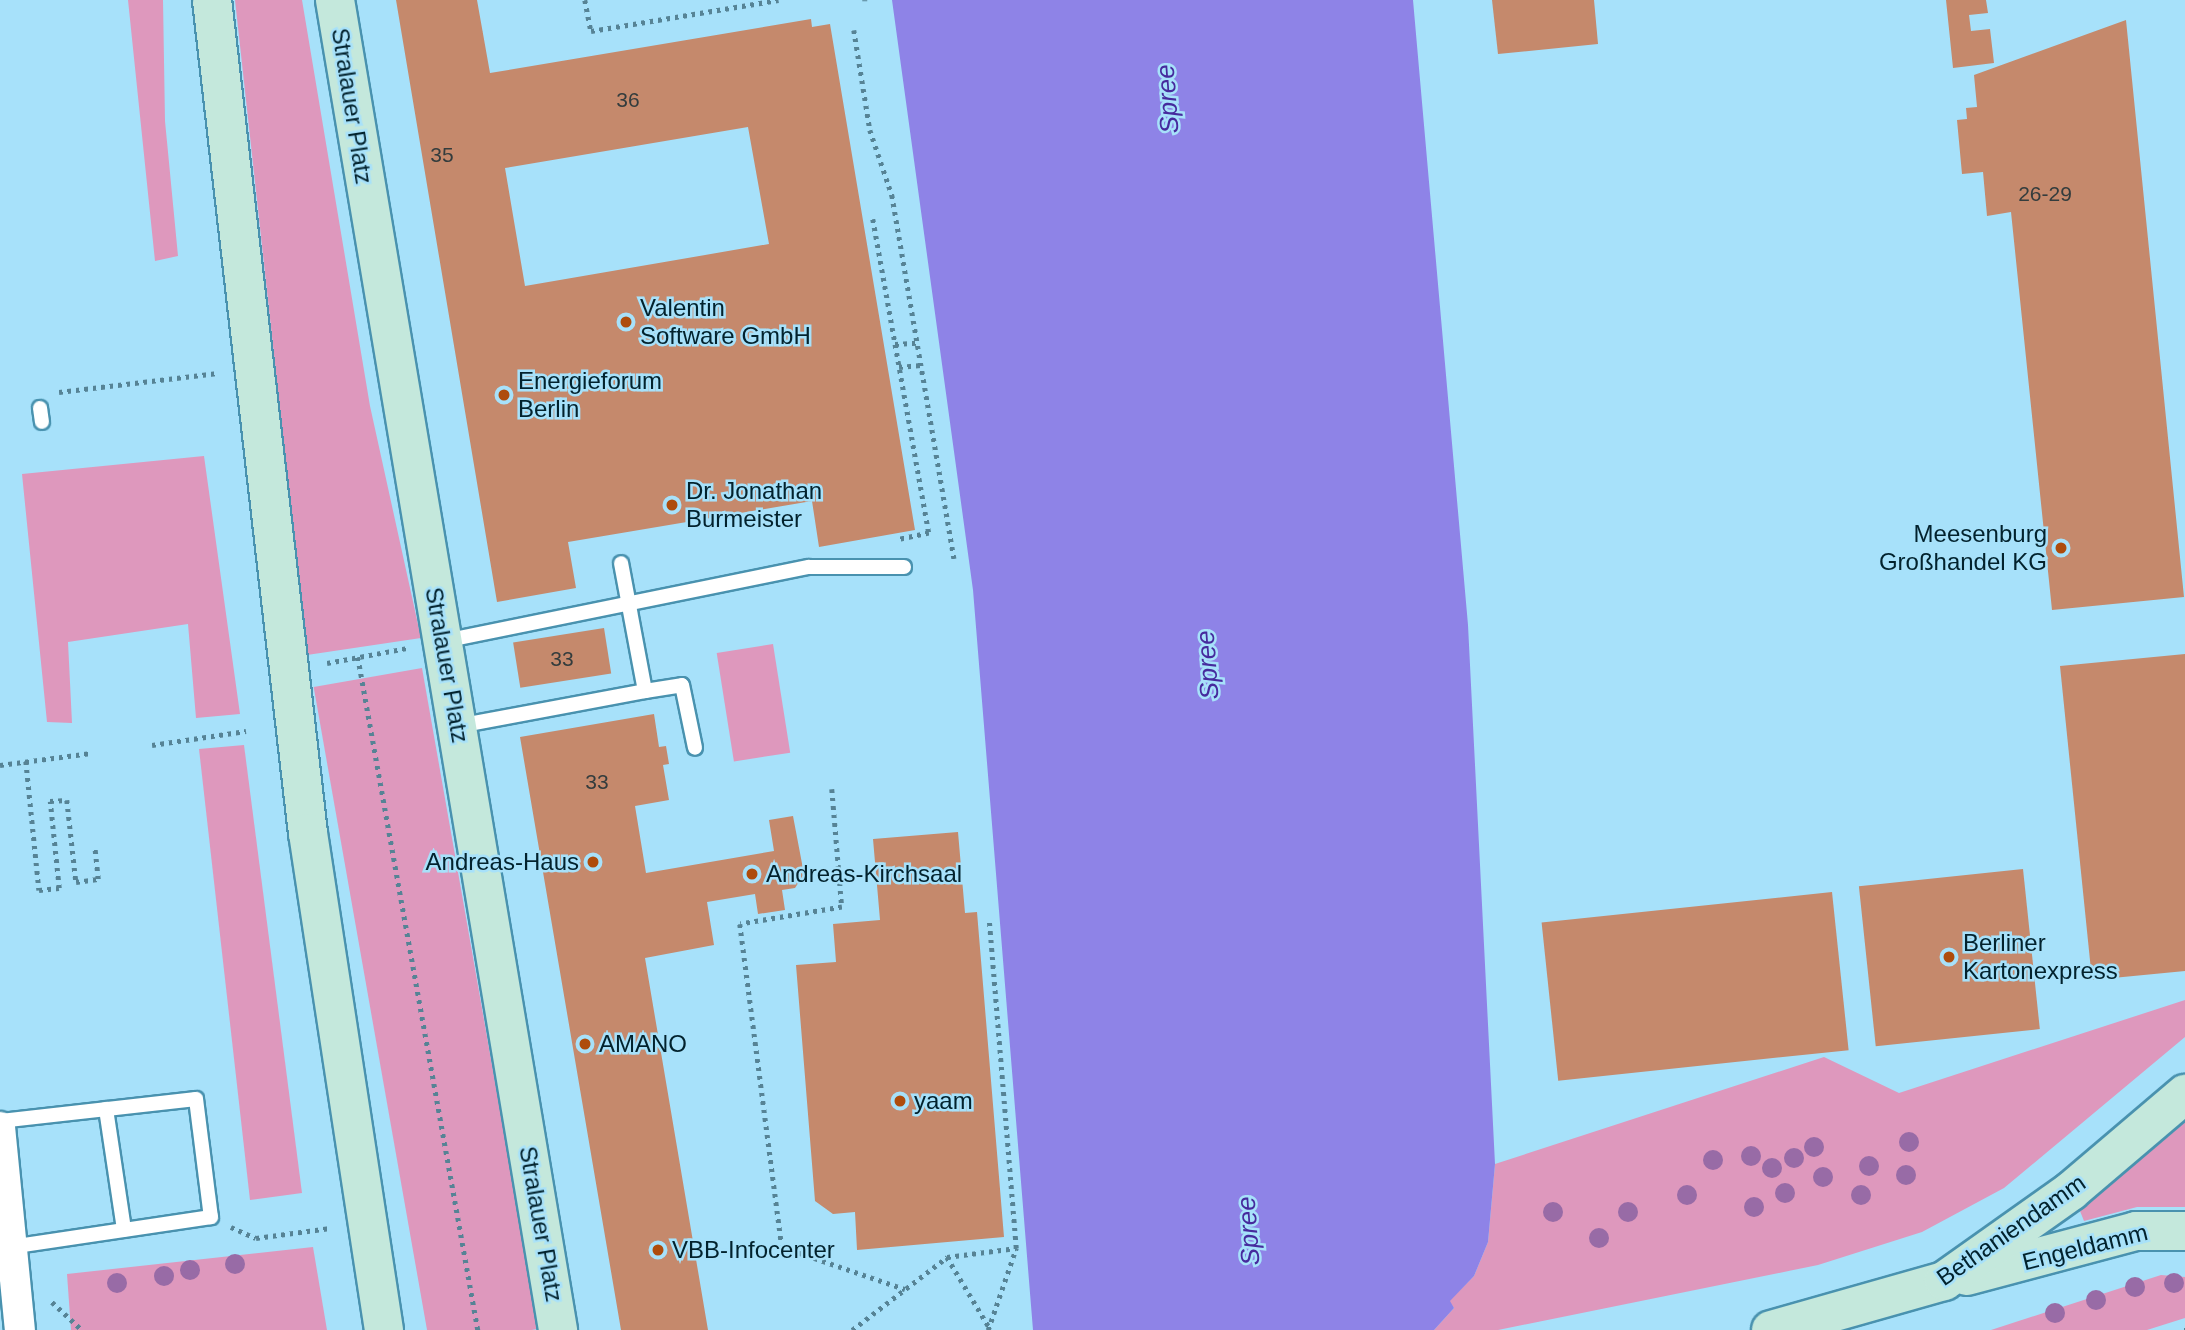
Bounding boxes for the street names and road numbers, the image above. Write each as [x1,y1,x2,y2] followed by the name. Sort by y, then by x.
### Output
[325,26,379,186] street label: Stralauer Platz
[419,585,475,745] street label: Stralauer Platz
[513,1144,569,1304] street label: Stralauer Platz
[1931,1168,2091,1292] street label: Bethaniendamm
[2019,1218,2151,1276] street label: Engeldamm

